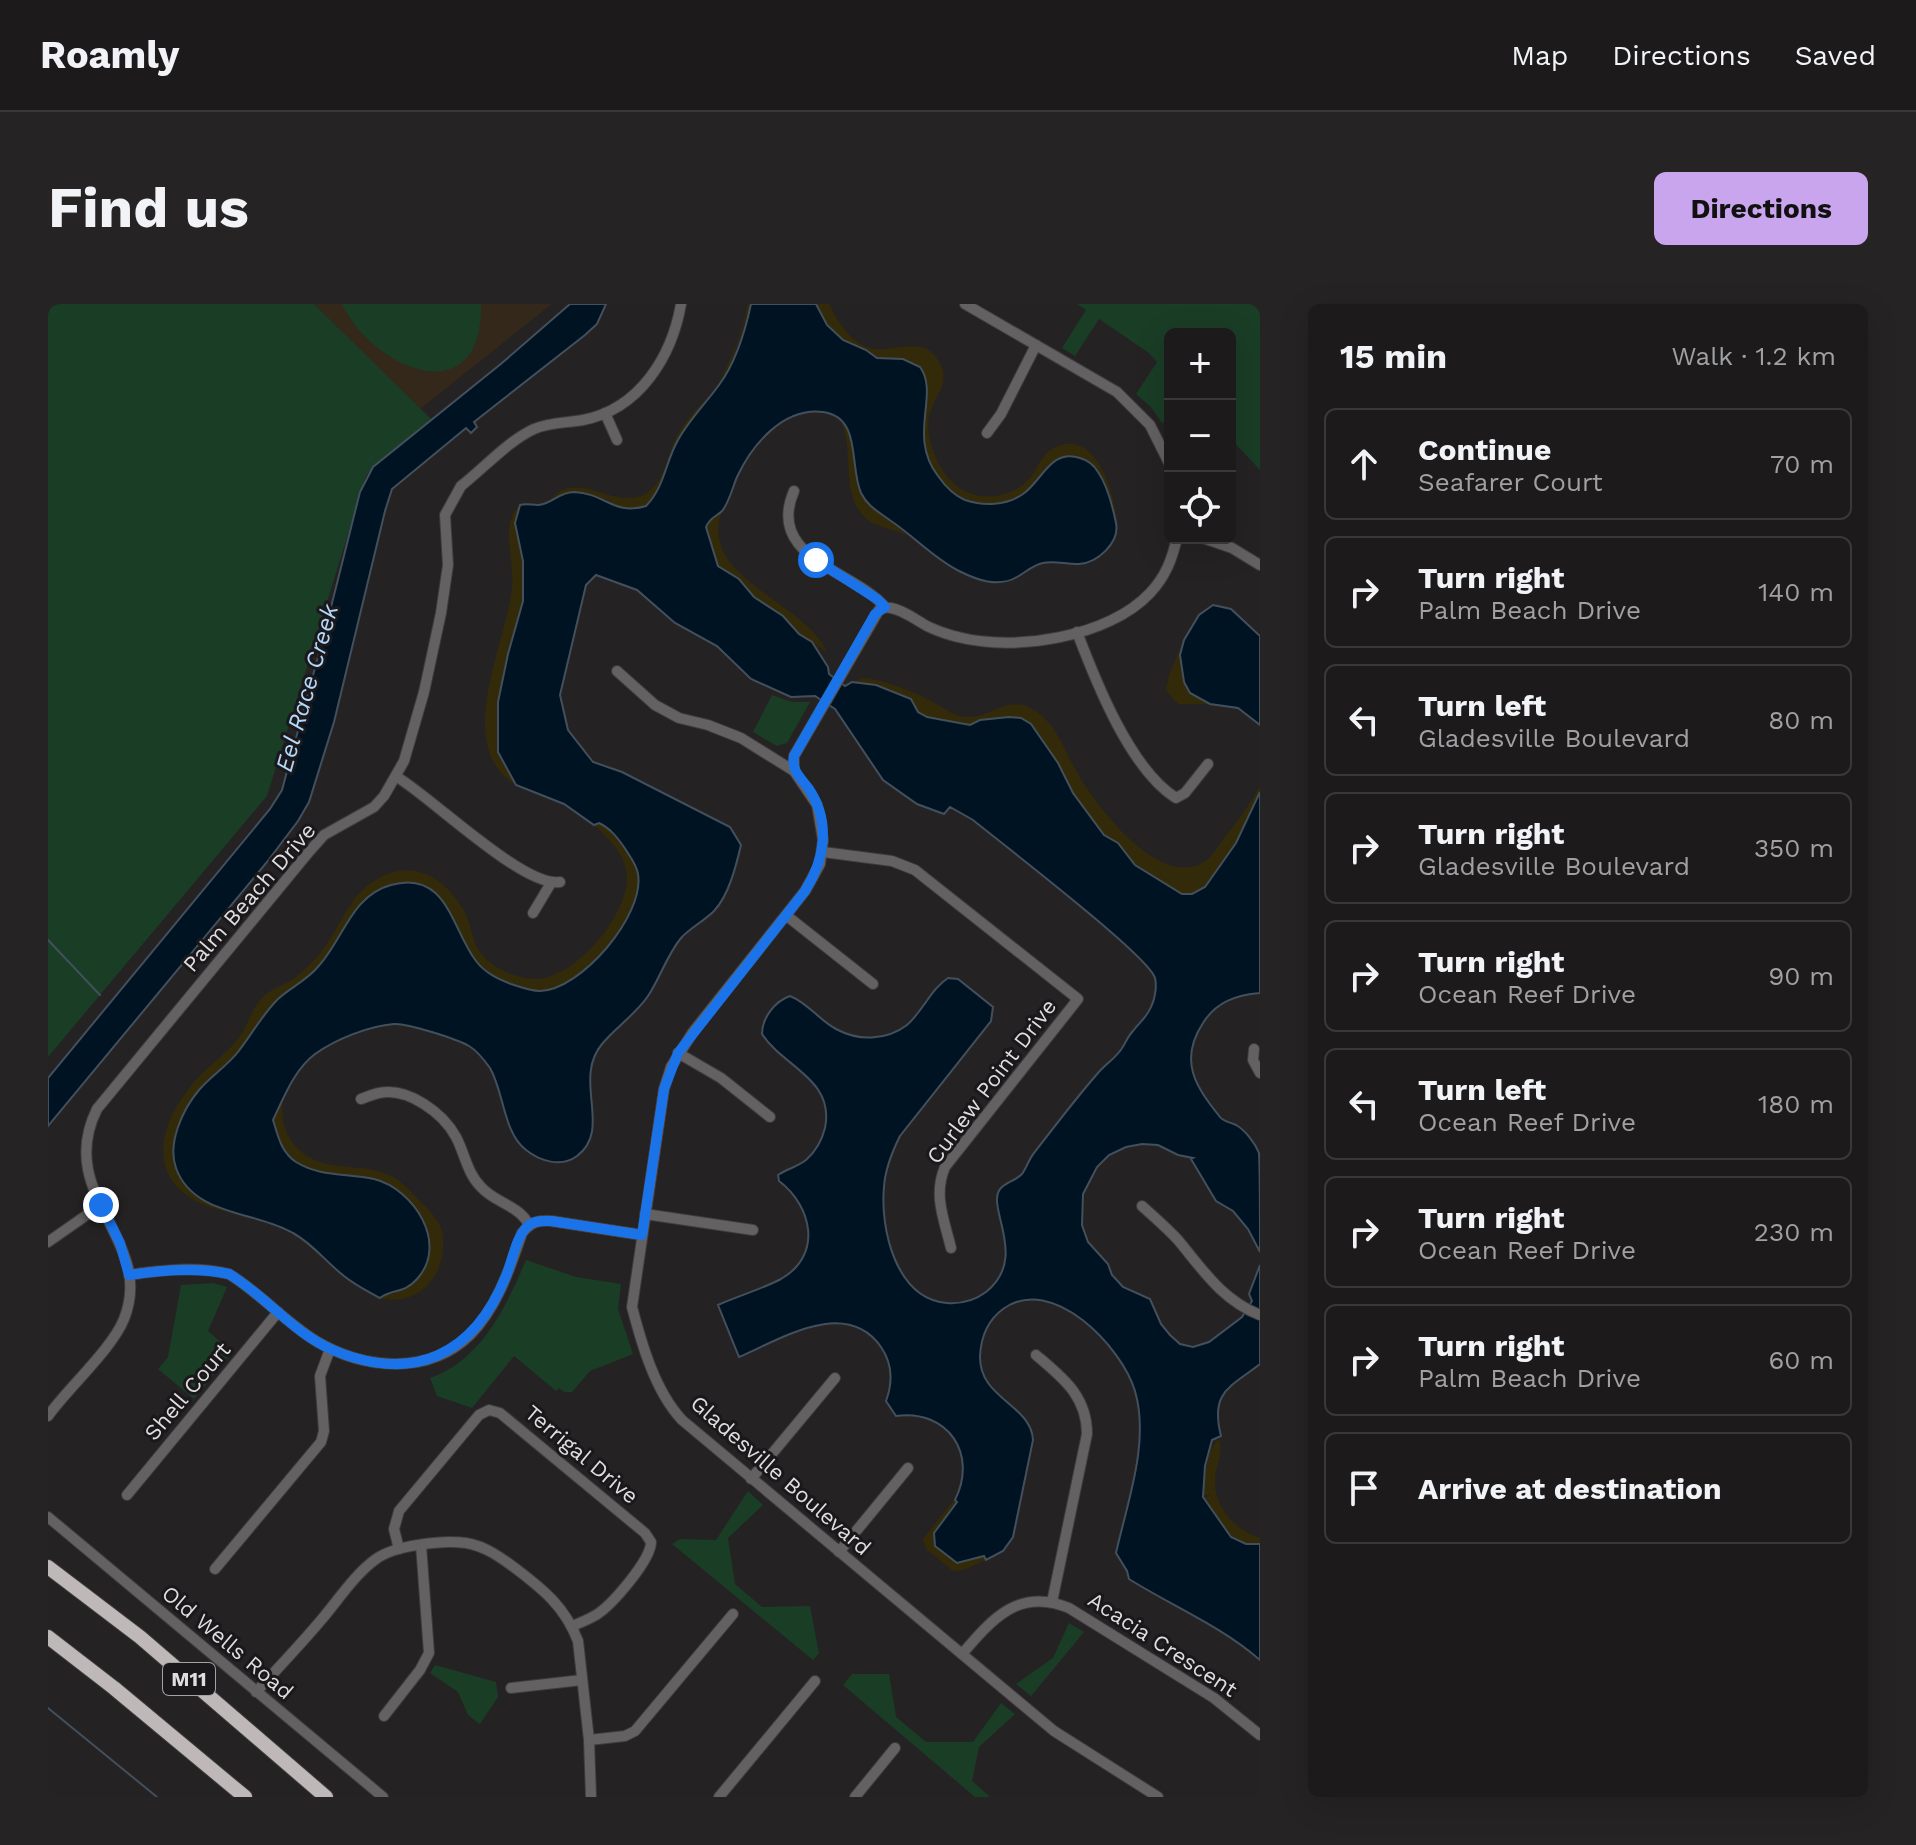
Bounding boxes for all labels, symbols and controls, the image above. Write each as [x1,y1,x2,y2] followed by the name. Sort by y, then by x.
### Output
[40,33,179,77] text: Roamly
[1511,39,1568,72] text: Map
[1612,39,1751,72] text: Directions
[1795,39,1876,72] text: Saved
[1654,172,1868,245] button: Directions
[48,175,249,241] text: Find us
[1164,328,1236,544] map controls
[1164,328,1236,400] button: +
[1340,336,1447,376] text: 15 min
[1672,341,1836,371] text: Walk · 1.2 km
[1164,400,1236,472] button: −
[1418,432,1551,467] text: Continue
[1342,442,1386,486] icon: ahead
[1770,449,1834,479] text: 70 m
[1418,467,1603,497] text: Seafarer Court
[1164,472,1236,544] button: locate
[798,542,834,578] route start
[1418,560,1564,595] text: Turn right
[1342,570,1386,614] icon: right
[1758,577,1834,607] text: 140 m
[1418,595,1641,625] text: Palm Beach Drive
[270,600,344,775] water label: Eel Race Creek
[1418,688,1546,723] text: Turn left
[1342,698,1386,742] icon: left
[1768,705,1834,735] text: 80 m
[1418,723,1690,753] text: Gladesville Boulevard
[1418,816,1564,851] text: Turn right
[178,818,321,977] street label: Palm Beach Drive
[1342,826,1386,870] icon: right
[1754,833,1834,863] text: 350 m
[1418,851,1690,881] text: Gladesville Boulevard
[1418,944,1564,979] text: Turn right
[1342,954,1386,998] icon: right
[1768,961,1834,991] text: 90 m
[1418,979,1636,1009] text: Ocean Reef Drive
[921,994,1061,1168] street label: Curlew Point Drive
[1418,1072,1546,1107] text: Turn left
[1342,1082,1386,1126] icon: left
[1758,1089,1834,1119] text: 180 m
[1418,1107,1636,1137] text: Ocean Reef Drive
[83,1187,119,1223] route end
[1418,1200,1564,1235] text: Turn right
[1342,1210,1386,1254] icon: right
[1754,1217,1834,1247] text: 230 m
[1418,1235,1636,1265] text: Ocean Reef Drive
[1418,1328,1564,1363] text: Turn right
[139,1337,236,1445] street label: Shell Court
[1342,1338,1386,1382] icon: right
[1768,1345,1834,1375] text: 60 m
[1418,1363,1641,1393] text: Palm Beach Drive
[686,1390,876,1560] street label: Gladesville Boulevard
[520,1400,643,1509] street label: Terrigal Drive
[1342,1466,1386,1510] icon: arrive
[1418,1471,1722,1506] text: Arrive at destination
[157,1580,298,1704] street label: Old Wells Road
[1084,1587,1242,1702] street label: Acacia Crescent
[163,1663,215,1695] road number: M11

